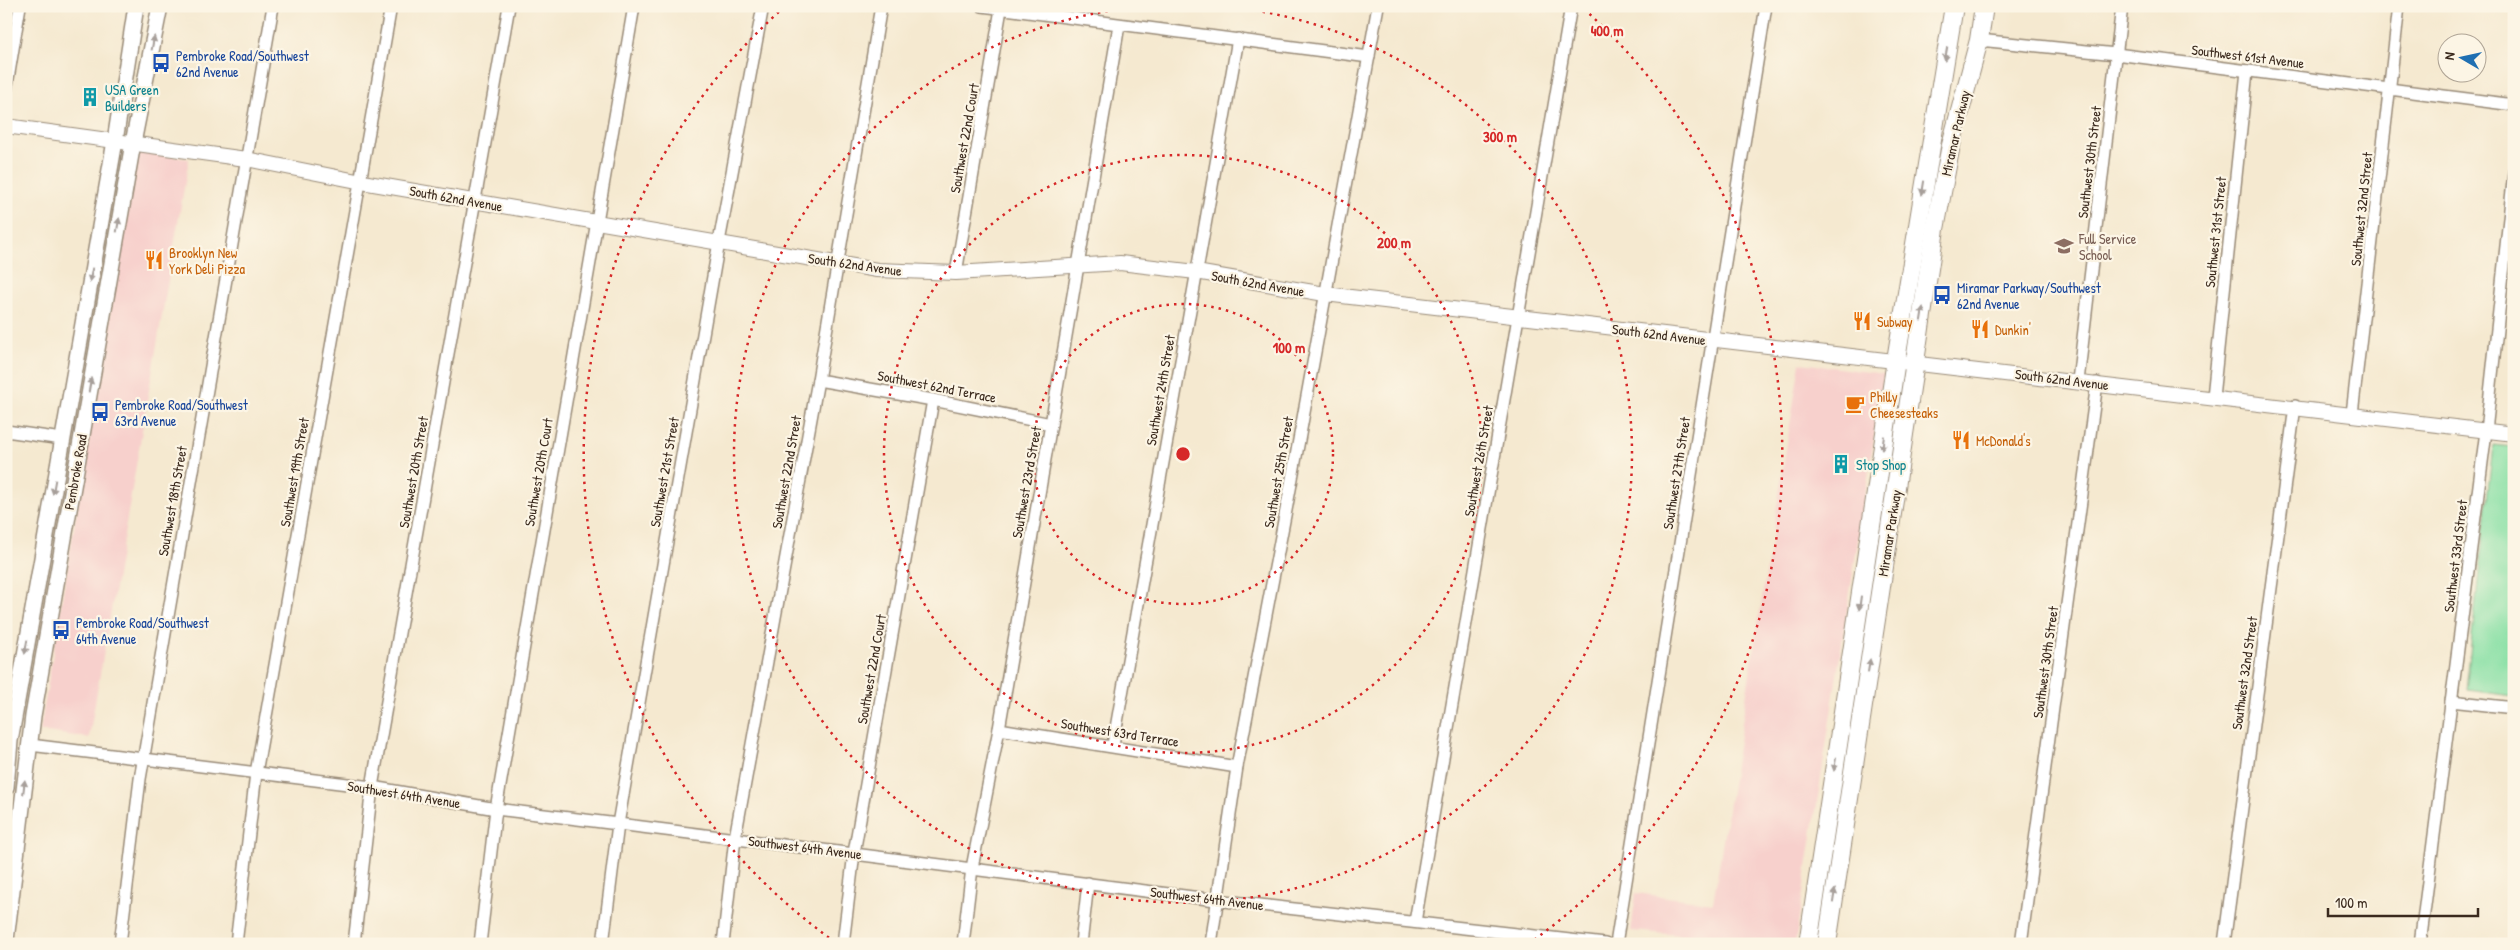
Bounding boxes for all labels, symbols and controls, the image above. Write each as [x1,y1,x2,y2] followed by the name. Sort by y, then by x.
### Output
[1591,20,1623,41] text: 400 m
[2438,32,2488,82] north arrow
[149,35,157,51] one-way arrow
[2191,40,2306,72] street label: Southwest 61st Avenue
[176,46,309,81] place label: Pembroke Road/Southwest 62nd Avenue
[1942,47,1950,63] one-way arrow
[2439,50,2459,61] text: N
[150,52,172,74] bus stop icon: Pembroke Road/Southwest 62nd Avenue
[105,80,159,115] place label: USA Green Builders
[945,81,983,194] street label: Southwest 22nd Court
[79,86,101,108] building icon: USA Green Builders
[1936,88,1975,178] street label: Miramar Parkway
[2073,105,2105,219] street label: Southwest 30th Street
[1483,126,1517,147] text: 300 m
[2346,151,2376,267] street label: Southwest 32nd Street
[2200,176,2230,288] street label: Southwest 31st Street
[408,180,504,216] street label: South 62nd Avenue
[1919,180,1927,196] one-way arrow
[115,217,123,233] one-way arrow
[2078,229,2137,264] place label: Full Service School
[1377,232,1411,253] text: 200 m
[2053,235,2075,257] school or university icon: Full Service School
[169,243,245,278] place label: Brooklyn New York Deli Pizza
[807,248,903,280] street label: South 62nd Avenue
[143,249,165,271] restaurant icon: Brooklyn New York Deli Pizza
[1210,265,1306,301] street label: South 62nd Avenue
[87,268,95,284] one-way arrow
[1957,278,2101,313] place label: Miramar Parkway/Southwest 62nd Avenue
[1931,284,1953,306] bus stop icon: Miramar Parkway/Southwest 62nd Avenue
[1918,306,1926,322] one-way arrow
[1851,310,1873,332] restaurant icon: Subway
[1877,312,1913,332] place label: Subway
[1969,318,1991,340] restaurant icon: Dunkin'
[1611,319,1707,349] street label: South 62nd Avenue
[1995,320,2031,339] place label: Dunkin'
[1141,333,1179,447] street label: Southwest 24th Street
[1273,337,1305,358] text: 100 m
[2014,364,2110,394] street label: South 62nd Avenue
[876,365,998,407] street label: Southwest 62nd Terrace
[87,377,95,393] one-way arrow
[1870,387,1938,422] place label: Philly Cheesesteaks
[1844,393,1866,415] cafe icon: Philly Cheesesteaks
[115,395,248,430] place label: Pembroke Road/Southwest 63rd Avenue
[89,401,111,423] bus stop icon: Pembroke Road/Southwest 63rd Avenue
[1459,404,1497,518] street label: Southwest 26th Street
[394,414,432,529] street label: Southwest 20th Street
[767,414,805,530] street label: Southwest 22nd Street
[645,415,683,529] street label: Southwest 21st Street
[1259,415,1297,529] street label: Southwest 25th Street
[1658,415,1694,531] street label: Southwest 27th Street
[275,416,313,528] street label: Southwest 19th Street
[519,416,557,528] street label: Southwest 20th Court
[1007,424,1045,539] street label: Southwest 23rd Street
[1950,429,1972,451] restaurant icon: McDonald's
[1976,431,2031,450] place label: McDonald's
[59,432,91,511] street label: Pembroke Road
[1879,435,1887,451] one-way arrow
[153,444,191,558] street label: Southwest 18th Street
[1174,445,1192,463] centre of rings
[1830,453,1852,475] building icon: Stop Shop
[1856,455,1906,475] place label: Stop Shop
[50,479,58,495] one-way arrow
[1873,488,1906,578] street label: Miramar Parkway
[2439,499,2471,613] street label: Southwest 33rd Street
[1856,596,1864,612] one-way arrow
[2028,605,2062,719] street label: Southwest 30th Street
[852,612,890,725] street label: Southwest 22nd Court
[76,613,209,648] place label: Pembroke Road/Southwest 64th Avenue
[2227,615,2261,731] street label: Southwest 32nd Street
[50,619,72,641] bus stop icon: Pembroke Road/Southwest 64th Avenue
[22,639,30,655] one-way arrow
[1865,657,1873,673] one-way arrow
[1060,713,1181,751] street label: Southwest 63rd Terrace
[1831,756,1839,772] one-way arrow
[346,776,462,812] street label: Southwest 64th Avenue
[20,779,28,795] one-way arrow
[747,831,863,863] street label: Southwest 64th Avenue
[1149,882,1265,914] street label: Southwest 64th Avenue
[2328,885,2478,917] scale bar
[1830,887,1838,903] one-way arrow
[2335,892,2368,913] text: 100 m

